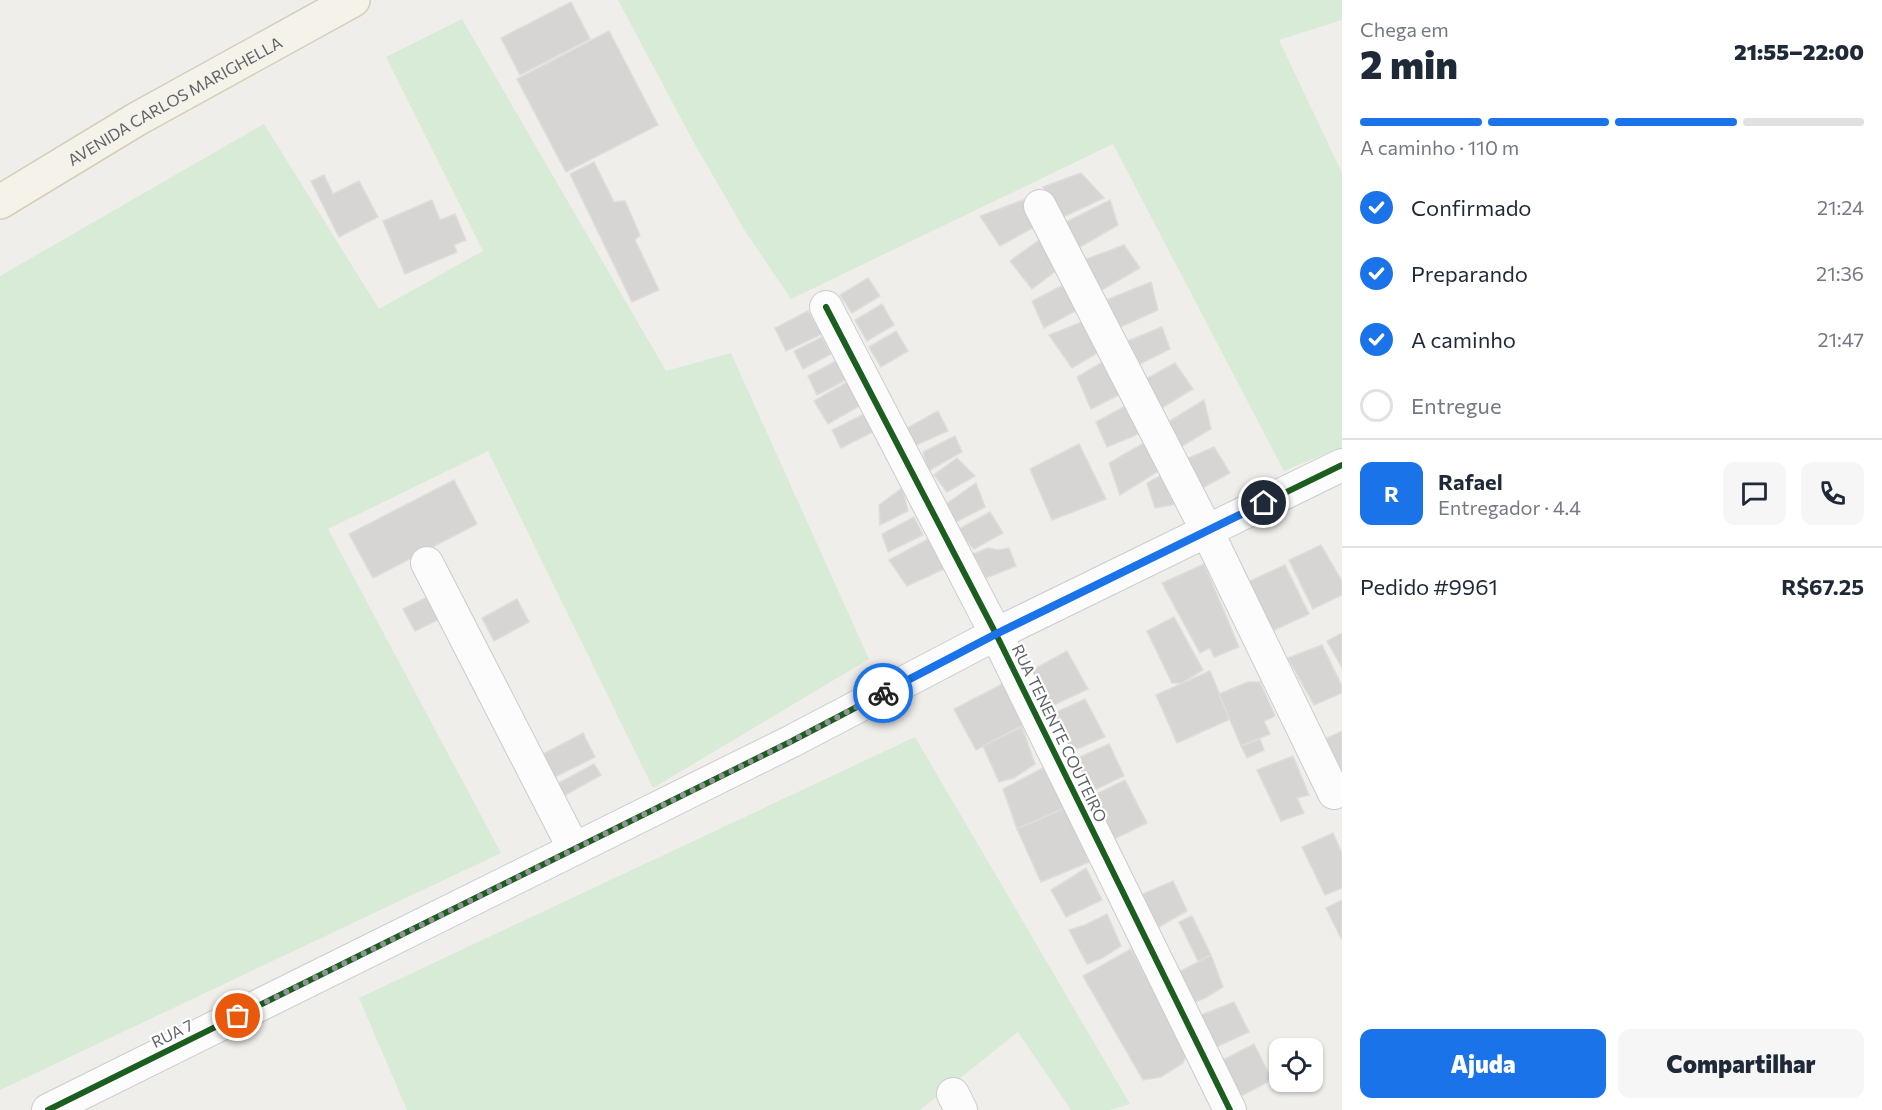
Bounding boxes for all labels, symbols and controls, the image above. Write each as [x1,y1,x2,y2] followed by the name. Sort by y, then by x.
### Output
[1360,17,1449,41] text: Chega em
[64,32,285,169] street label: AVENIDA CARLOS MARIGHELLA
[1734,38,1864,65] text: 21:55–22:00
[1360,39,1458,87] text: 2 min
[1360,135,1519,159] text: A caminho · 110 m
[1360,191,1393,224] icon: check
[1411,194,1532,221] text: Confirmado
[1817,195,1864,219] text: 21:24
[1360,257,1393,290] icon: check
[1411,260,1528,287] text: Preparando
[1816,261,1864,285] text: 21:36
[1360,323,1393,356] icon: check
[1411,326,1516,353] text: A caminho
[1817,327,1864,351] text: 21:47
[1411,392,1502,419] text: Entregue
[1723,462,1786,525] button: chat
[1801,462,1864,525] button: phone
[1438,468,1503,495] text: Rafael
[1238,477,1289,528] pin
[1384,480,1399,507] text: R
[1247,486,1280,519] icon: home
[1438,495,1581,519] text: Entregador · 4.4
[1360,573,1498,600] text: Pedido #9961
[1781,573,1864,600] text: R$67.25
[1009,641,1111,825] street label: RUA TENENTE COUTEIRO
[853,663,913,723] courier
[867,677,900,710] icon: bike
[212,990,263,1041] pin
[221,999,254,1032] icon: bag
[148,1015,196,1051] street label: RUA 7
[1360,1029,1606,1098] button: Ajuda
[1618,1029,1864,1098] button: Compartilhar
[1269,1038,1323,1092] map controls
[1269,1038,1323,1092] button: locate

